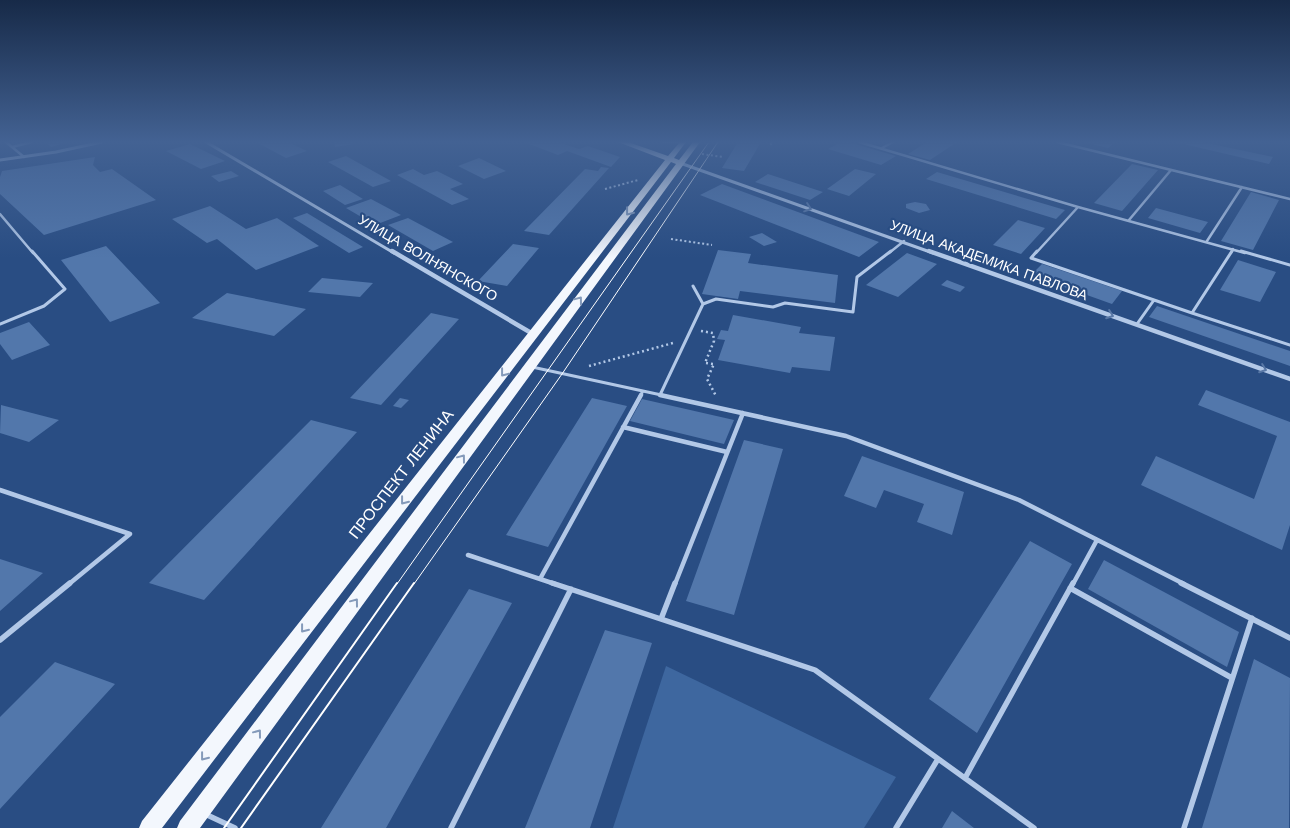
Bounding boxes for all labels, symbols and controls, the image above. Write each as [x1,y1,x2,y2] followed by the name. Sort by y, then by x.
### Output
[803,203,812,213] one-way arrow
[626,206,635,216] one-way arrow
[356,212,500,304] street label: УЛИЦА ВОЛНЯНСКОГО
[888,217,1091,304] street label: УЛИЦА АКАДЕМИКА ПАВЛОВА
[573,296,582,306] one-way arrow
[1105,309,1114,319] one-way arrow
[1258,363,1267,373] one-way arrow
[501,367,509,376] one-way arrow
[345,405,458,542] street label: ПРОСПЕКТ ЛЕНИНА
[456,454,465,464] one-way arrow
[401,495,409,504] one-way arrow
[349,598,358,608] one-way arrow
[301,623,309,632] one-way arrow
[252,729,261,739] one-way arrow
[201,752,210,761] one-way arrow

